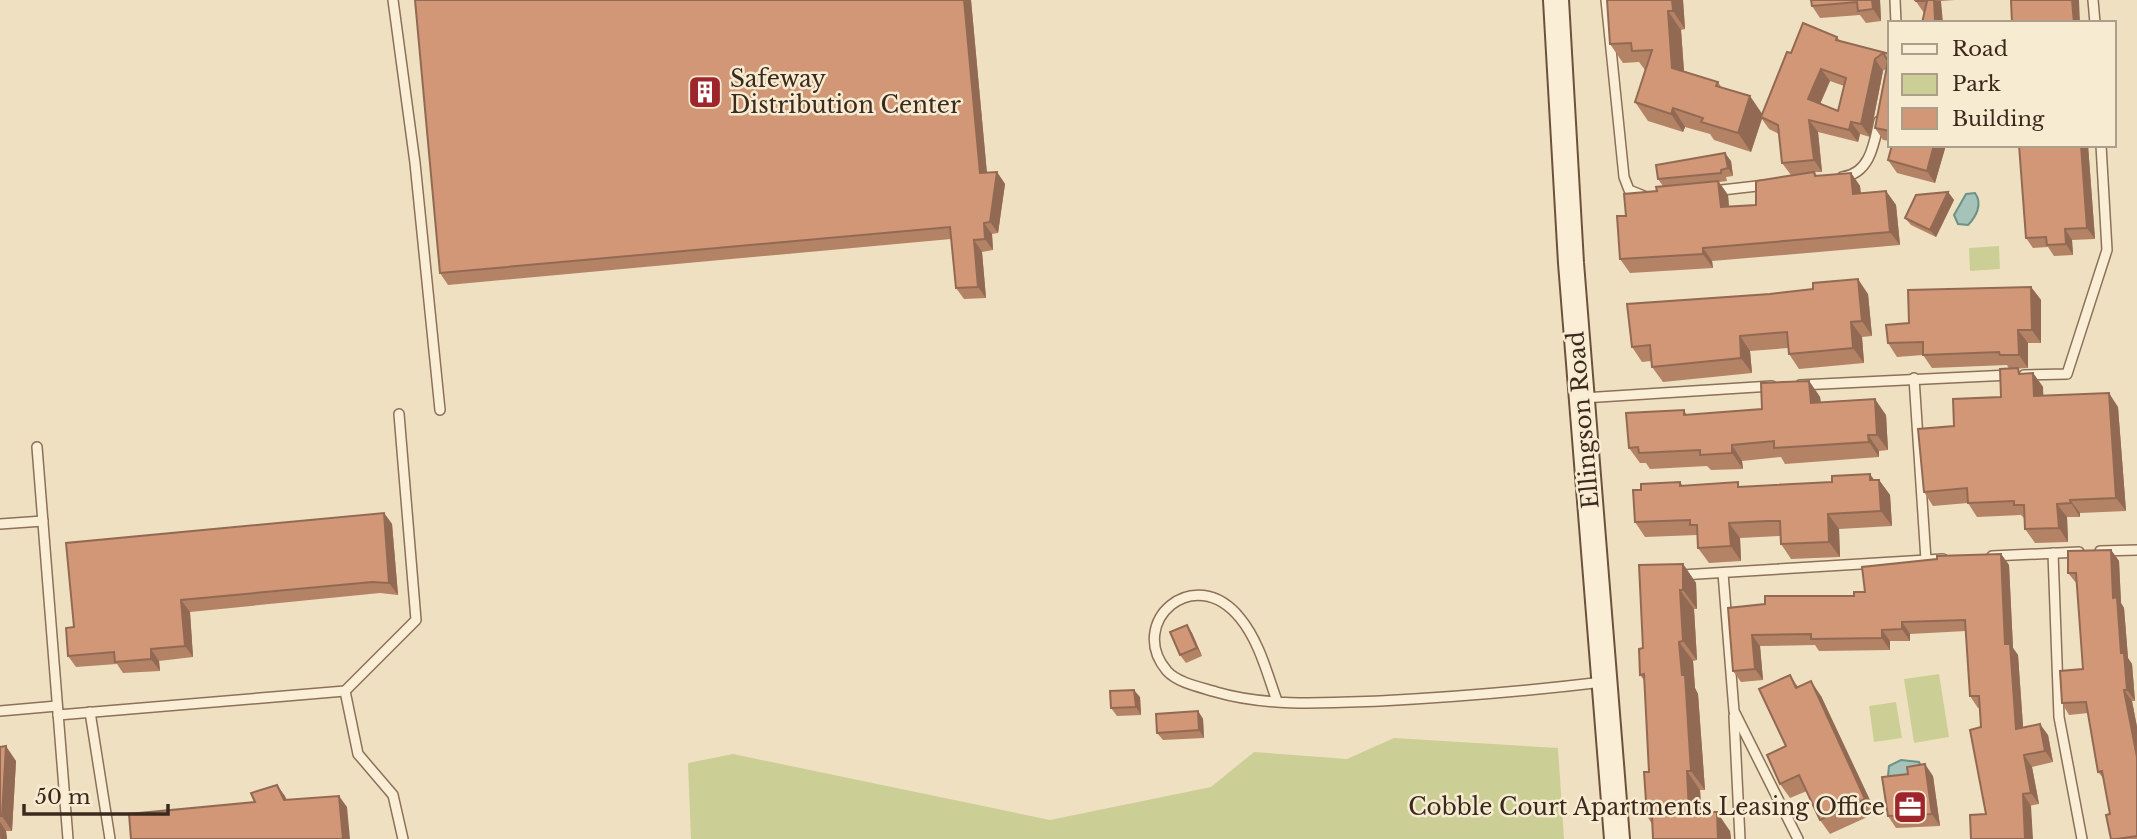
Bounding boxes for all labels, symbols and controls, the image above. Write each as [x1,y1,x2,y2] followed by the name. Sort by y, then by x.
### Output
[1888,21,2116,147] legend
[1952,36,2008,62] text: Road
[730,65,961,119] place label: Safeway Distribution Center
[1952,71,2001,97] text: Park
[686,73,724,111] building icon: Safeway Distribution Center
[1952,106,2045,132] text: Building
[1561,330,1605,510] street label: Ellingson Road
[24,772,168,816] scale bar
[35,784,91,810] text: 50 m
[1891,788,1929,826] office icon: Cobble Court Apartments Leasing Office
[1408,793,1885,821] place label: Cobble Court Apartments Leasing Office

